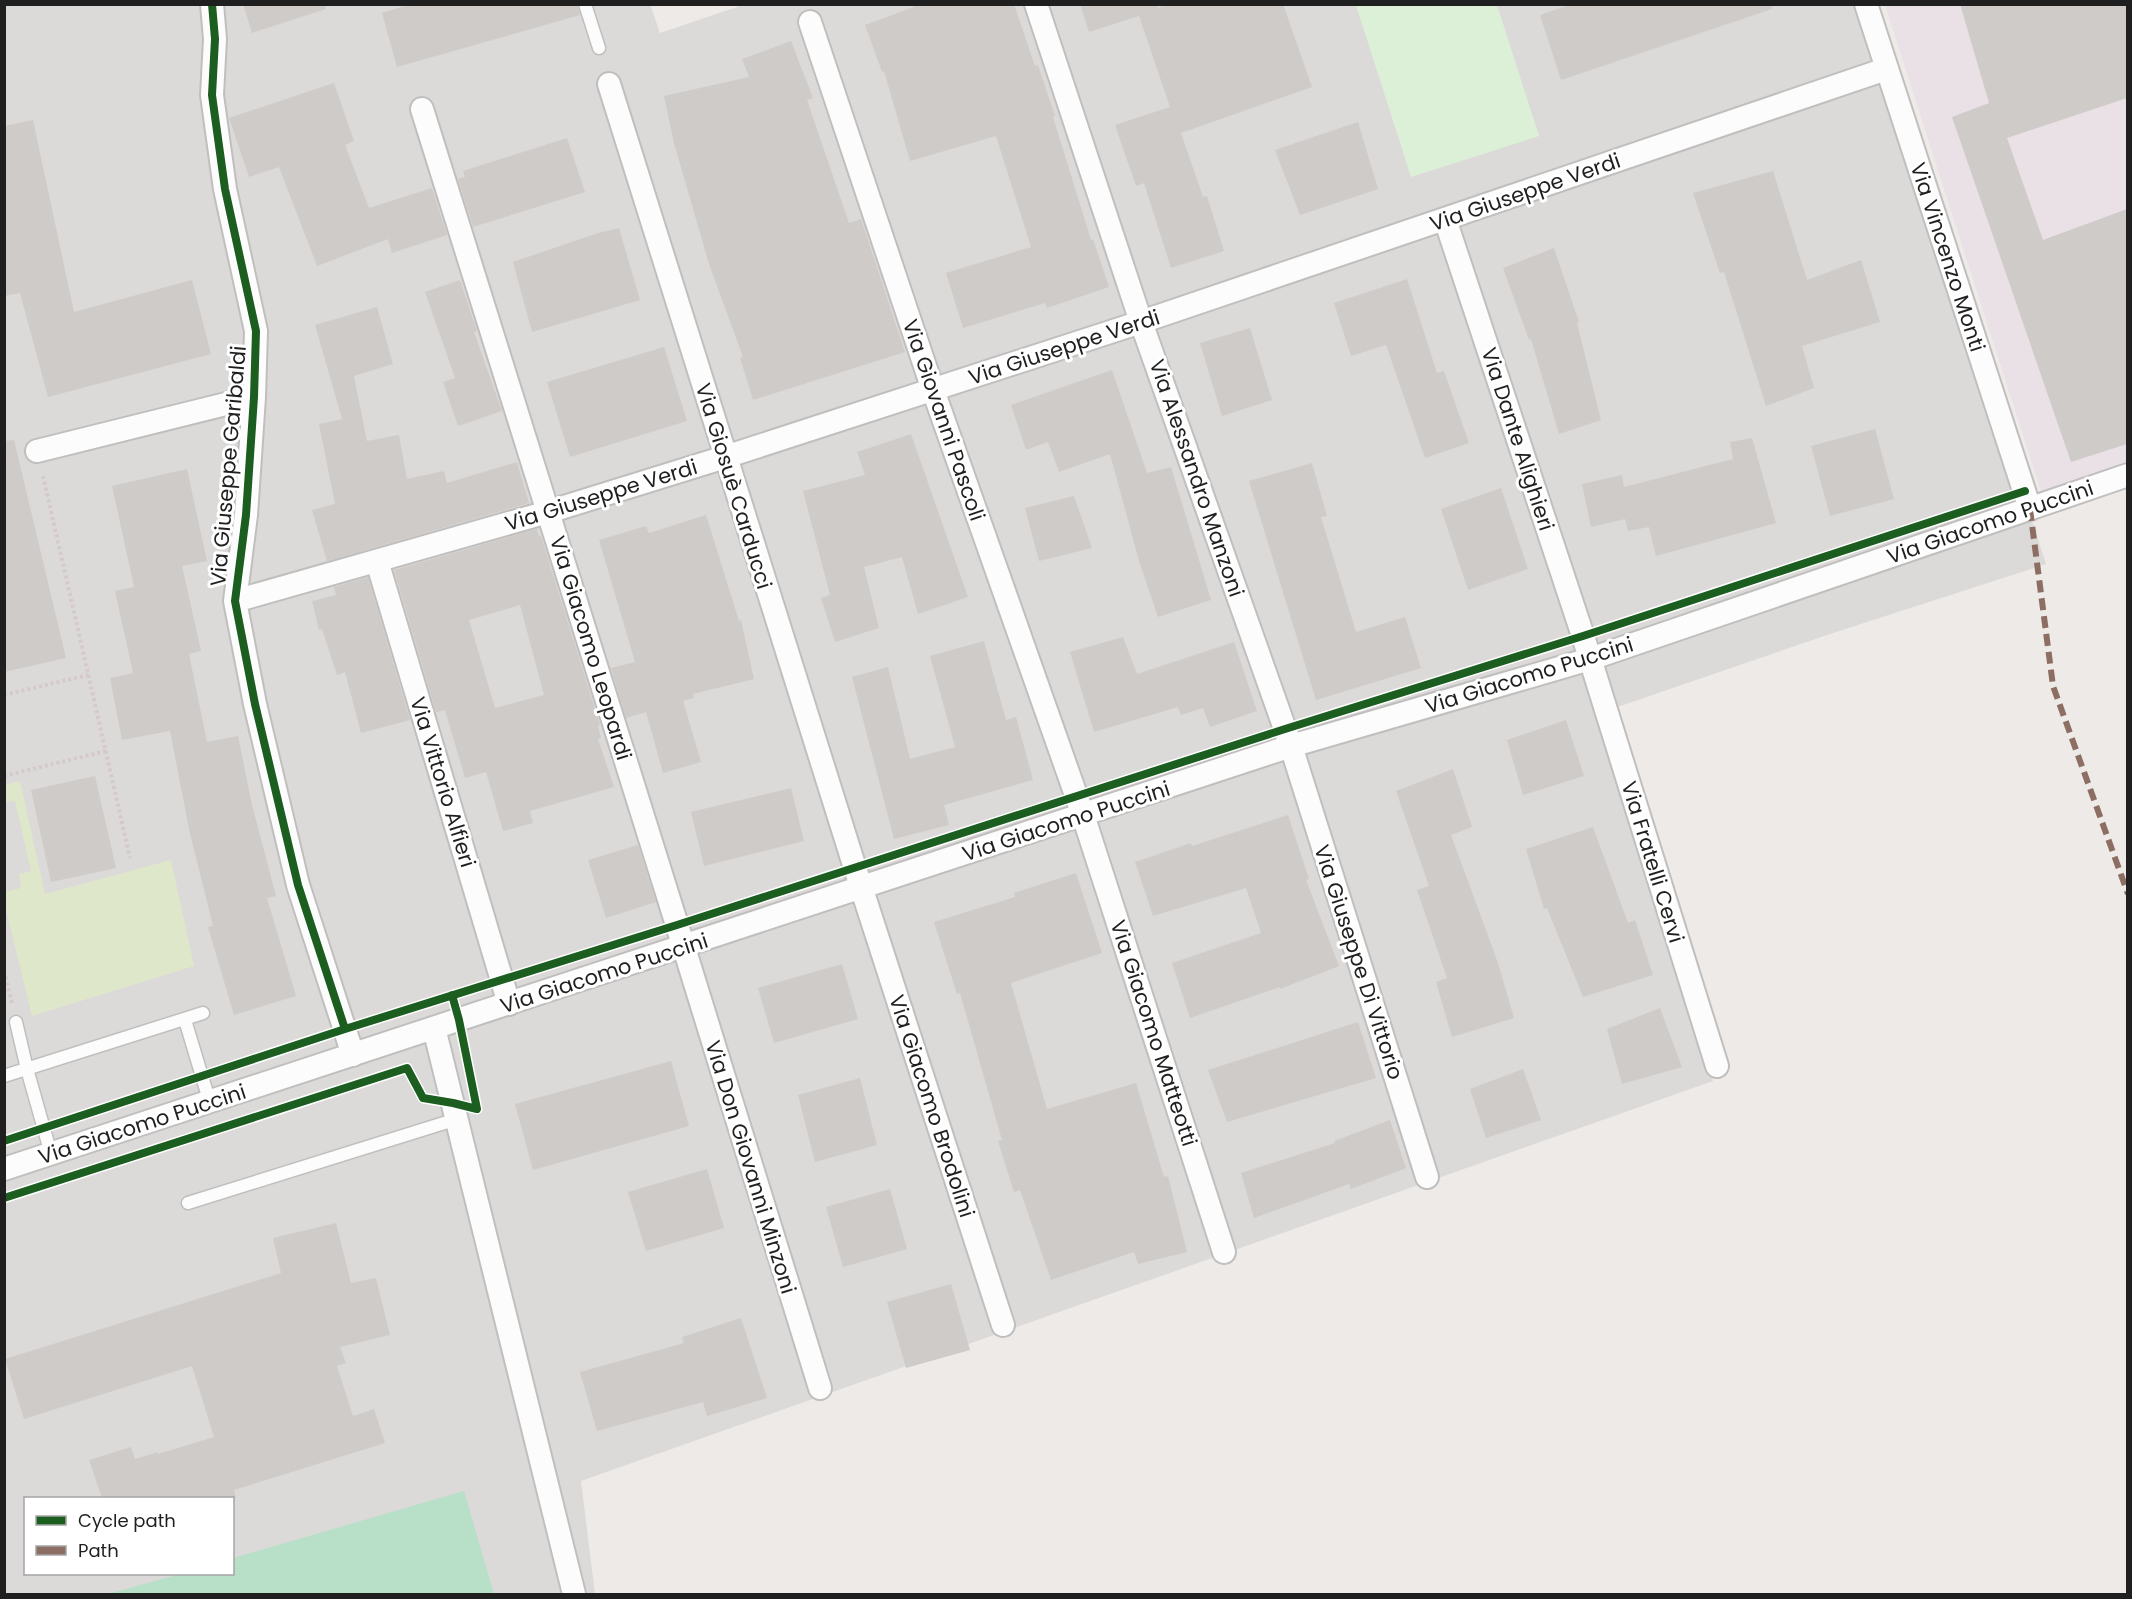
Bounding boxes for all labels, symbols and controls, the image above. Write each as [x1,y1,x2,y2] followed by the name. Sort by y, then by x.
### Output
[1426,146,1624,238] street label: Via Giuseppe Verdi
[1904,159,1992,355] street label: Via Vincenzo Monti
[965,302,1163,392] street label: Via Giuseppe Verdi
[896,315,992,525] street label: Via Giovanni Pascoli
[203,344,253,588] street label: Via Giuseppe Garibaldi
[1475,344,1561,534] street label: Via Dante Alighieri
[1143,355,1251,601] street label: Via Alessandro Manzoni
[689,380,779,592] street label: Via Giosuè Carducci
[501,452,701,538] street label: Via Giuseppe Verdi
[1883,473,2097,571] street label: Via Giacomo Puccini
[543,532,639,764] street label: Via Giacomo Leopardi
[1421,629,1637,721] street label: Via Giacomo Puccini
[403,693,483,871] street label: Via Vittorio Alfieri
[959,774,1173,868] street label: Via Giacomo Puccini
[1615,778,1691,946] street label: Via Fratelli Cervi
[1307,841,1411,1083] street label: Via Giuseppe Di Vittorio
[1104,916,1204,1150] street label: Via Giacomo Matteotti
[497,926,711,1020] street label: Via Giacomo Puccini
[882,991,982,1221] street label: Via Giacomo Brodolini
[699,1037,803,1297] street label: Via Don Giovanni Minzoni
[35,1077,249,1171] street label: Via Giacomo Puccini
[24,1497,234,1575] legend
[78,1508,176,1533] text: Cycle path
[78,1538,119,1563] text: Path

